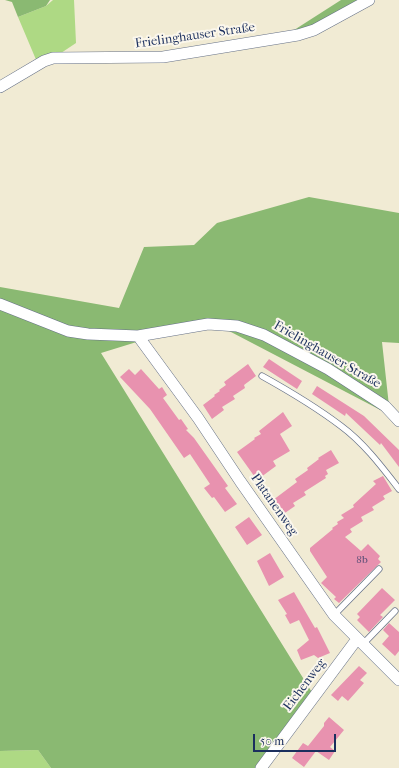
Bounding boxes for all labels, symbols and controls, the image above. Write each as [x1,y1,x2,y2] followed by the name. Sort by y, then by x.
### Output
[134,20,256,52] street label: Frielinghauser Straße
[271,318,383,392] street label: Frielinghauser Straße
[247,471,301,539] street label: Platanenweg
[356,553,368,567] house number: 8b
[280,656,330,714] street label: Eichenweg
[255,726,338,752] scale bar
[260,734,284,748] text: 50 m

